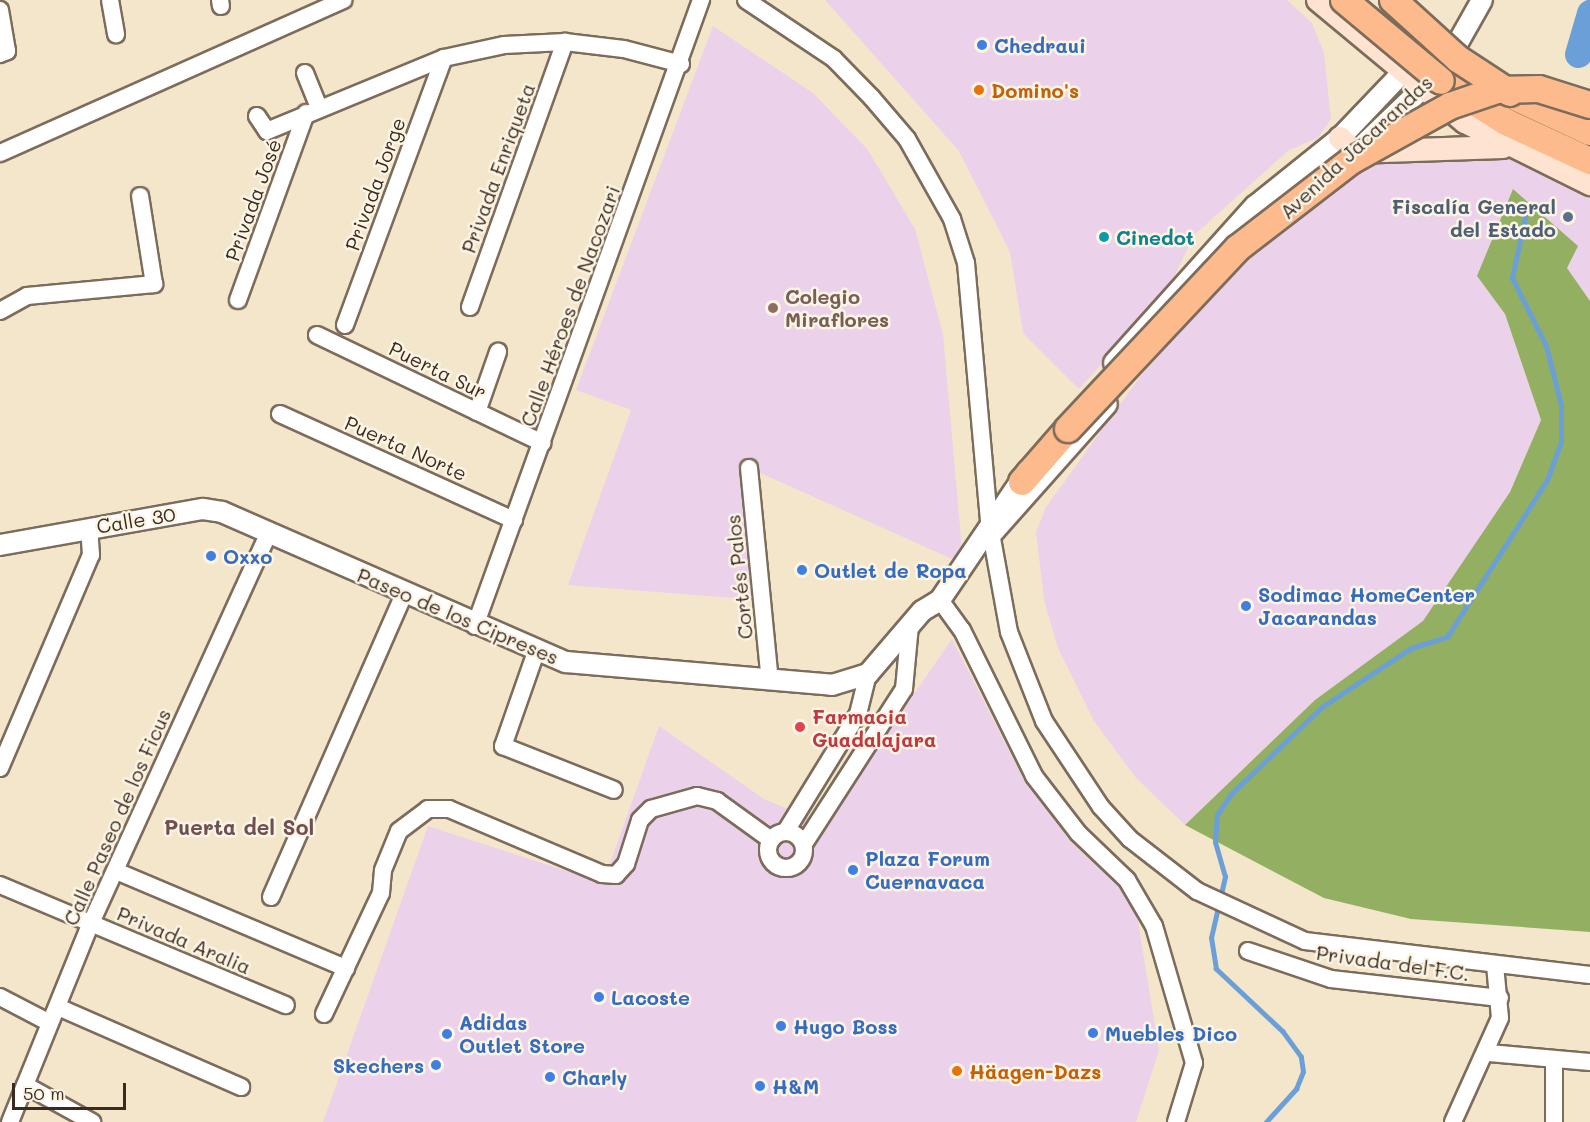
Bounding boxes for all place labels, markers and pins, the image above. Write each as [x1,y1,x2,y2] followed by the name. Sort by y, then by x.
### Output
[994,33,1086,57] place label: Chedraui
[975,38,989,52] marker: Chedraui
[991,78,1079,102] place label: Domino's
[972,83,986,97] marker: Domino's
[1391,194,1556,241] place label: Fiscalía General del Estado
[1561,210,1575,224] marker: Fiscalía General del Estado
[1116,225,1195,249] place label: Cinedot
[1097,230,1111,244] marker: Cinedot
[785,284,889,331] place label: Colegio Miraflores
[766,301,780,315] marker: Colegio Miraflores
[223,544,272,568] place label: Oxxo
[204,549,218,563] marker: Oxxo
[814,558,967,582] place label: Outlet de Ropa
[795,563,809,577] marker: Outlet de Ropa
[1258,582,1475,629] place label: Sodimac HomeCenter Jacarandas
[1239,599,1253,613] marker: Sodimac HomeCenter Jacarandas
[812,704,936,751] place label: Farmacia Guadalajara
[793,720,807,734] marker: Farmacia Guadalajara
[865,846,990,893] place label: Plaza Forum Cuernavaca
[846,863,860,877] marker: Plaza Forum Cuernavaca
[611,985,690,1009] place label: Lacoste
[592,990,606,1004] marker: Lacoste
[459,1011,585,1058] place label: Adidas Outlet Store
[793,1014,898,1038] place label: Hugo Boss
[774,1019,788,1033] marker: Hugo Boss
[1105,1021,1237,1045] place label: Muebles Dico
[1086,1026,1100,1040] marker: Muebles Dico
[440,1027,454,1041] marker: Adidas Outlet Store
[333,1053,424,1077] place label: Skechers
[429,1058,443,1072] marker: Skechers
[969,1059,1101,1083] place label: Häagen-Dazs
[950,1064,964,1078] marker: Häagen-Dazs
[562,1065,627,1089] place label: Charly
[543,1070,557,1084] marker: Charly
[772,1074,819,1098] place label: H&M
[753,1079,767,1093] marker: H&M

